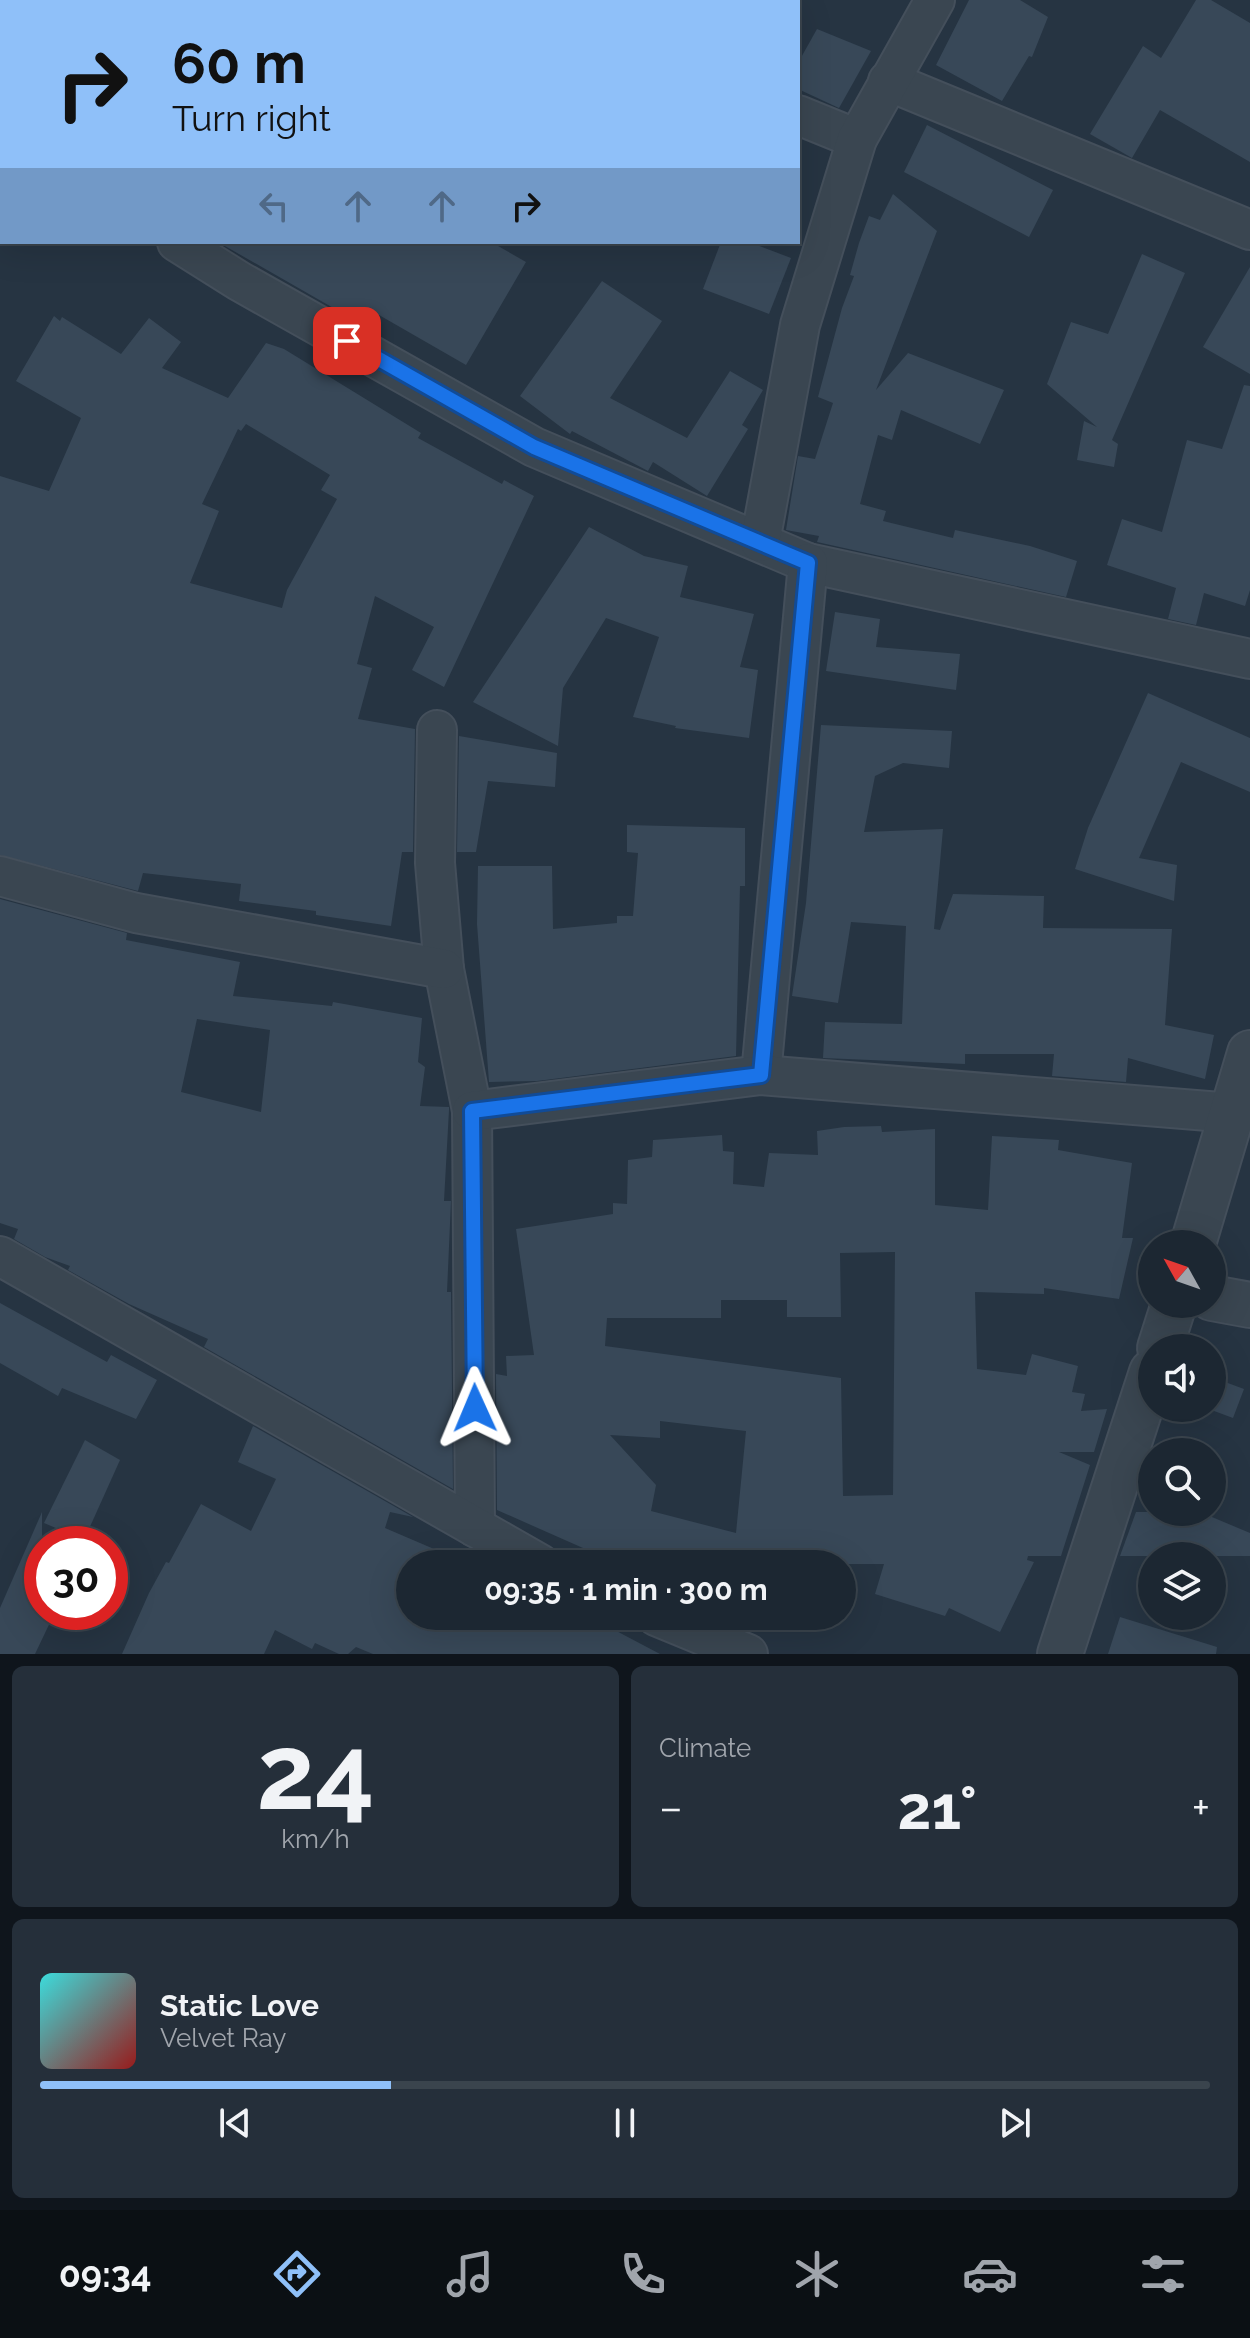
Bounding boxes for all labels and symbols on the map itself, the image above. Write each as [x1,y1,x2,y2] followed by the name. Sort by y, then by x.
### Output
[313,307,381,375] pin
[1138,1230,1226,1318] north arrow
[433,1366,517,1450] position arrow
[24,1526,128,1630] speed limit sign: 30

